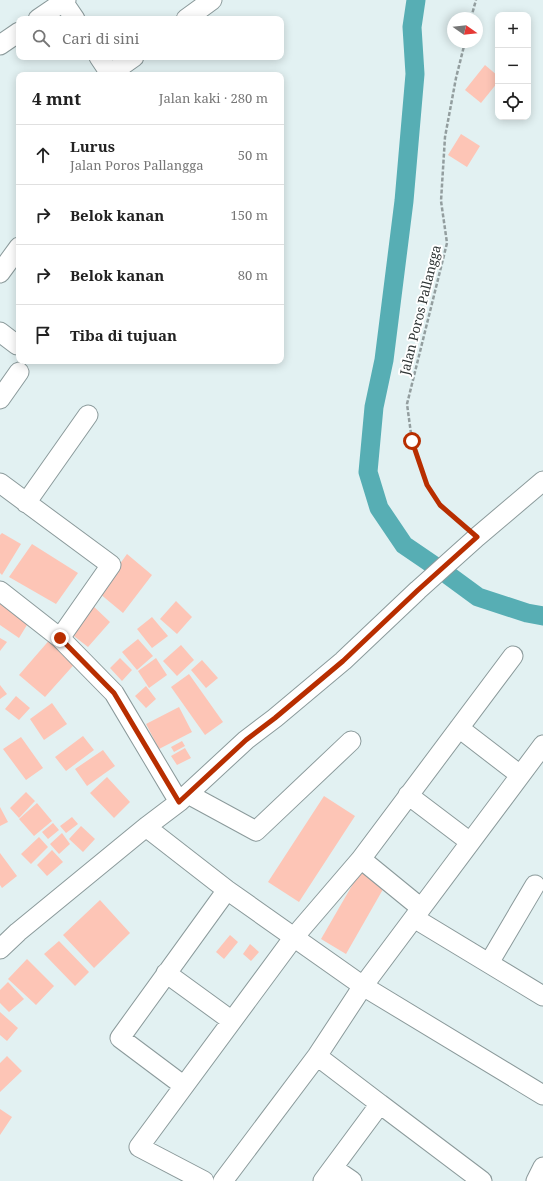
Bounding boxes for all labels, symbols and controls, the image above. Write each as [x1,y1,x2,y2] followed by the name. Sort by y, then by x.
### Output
[447,12,483,48] north arrow
[495,12,531,120] map controls
[495,12,531,48] button: +
[16,16,284,60] search box
[30,27,52,49] icon: search
[62,28,139,48] text: Cari di sini
[495,48,531,84] button: −
[495,84,531,120] button: locate
[32,87,81,110] text: 4 mnt
[159,89,268,107] text: Jalan kaki · 280 m
[70,136,115,156] text: Lurus
[32,144,54,166] icon: ahead
[238,146,268,164] text: 50 m
[70,156,204,174] text: Jalan Poros Pallangga
[32,204,54,226] icon: right
[70,205,164,225] text: Belok kanan
[231,206,268,224] text: 150 m
[395,243,445,378] street label: Jalan Poros Pallangga
[32,264,54,286] icon: right
[70,265,164,285] text: Belok kanan
[238,266,268,284] text: 80 m
[32,324,54,346] icon: arrive
[70,325,177,345] text: Tiba di tujuan
[403,432,421,450] route start
[51,629,69,647] route end

